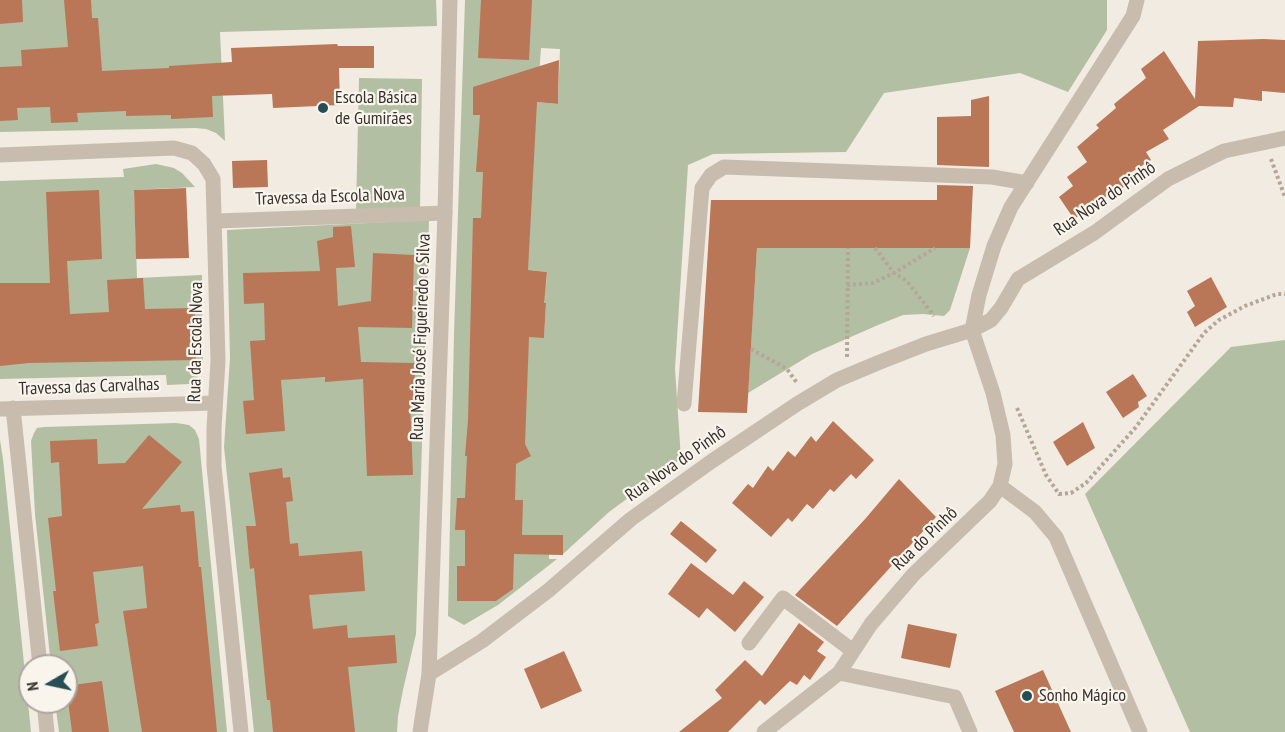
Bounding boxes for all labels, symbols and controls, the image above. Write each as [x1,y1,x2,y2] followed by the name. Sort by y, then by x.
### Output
[335,87,417,130] place label: Escola Básica de Gumirães
[316,101,330,115] marker: Escola Básica de Gumirães
[1050,157,1160,241] street label: Rua Nova do Pinhô
[255,184,405,210] street label: Travessa da Escola Nova
[407,233,435,441] street label: Rua Maria José Figueiredo e Silva
[184,282,208,402] street label: Rua da Escola Nova
[18,374,160,400] street label: Travessa das Carvalhas
[622,421,730,507] street label: Rua Nova do Pinhô
[888,503,962,575] street label: Rua do Pinhô
[18,654,78,714] north arrow
[22,681,43,692] text: N
[1039,685,1126,707] place label: Sonho Mágico
[1020,689,1034,703] marker: Sonho Mágico

